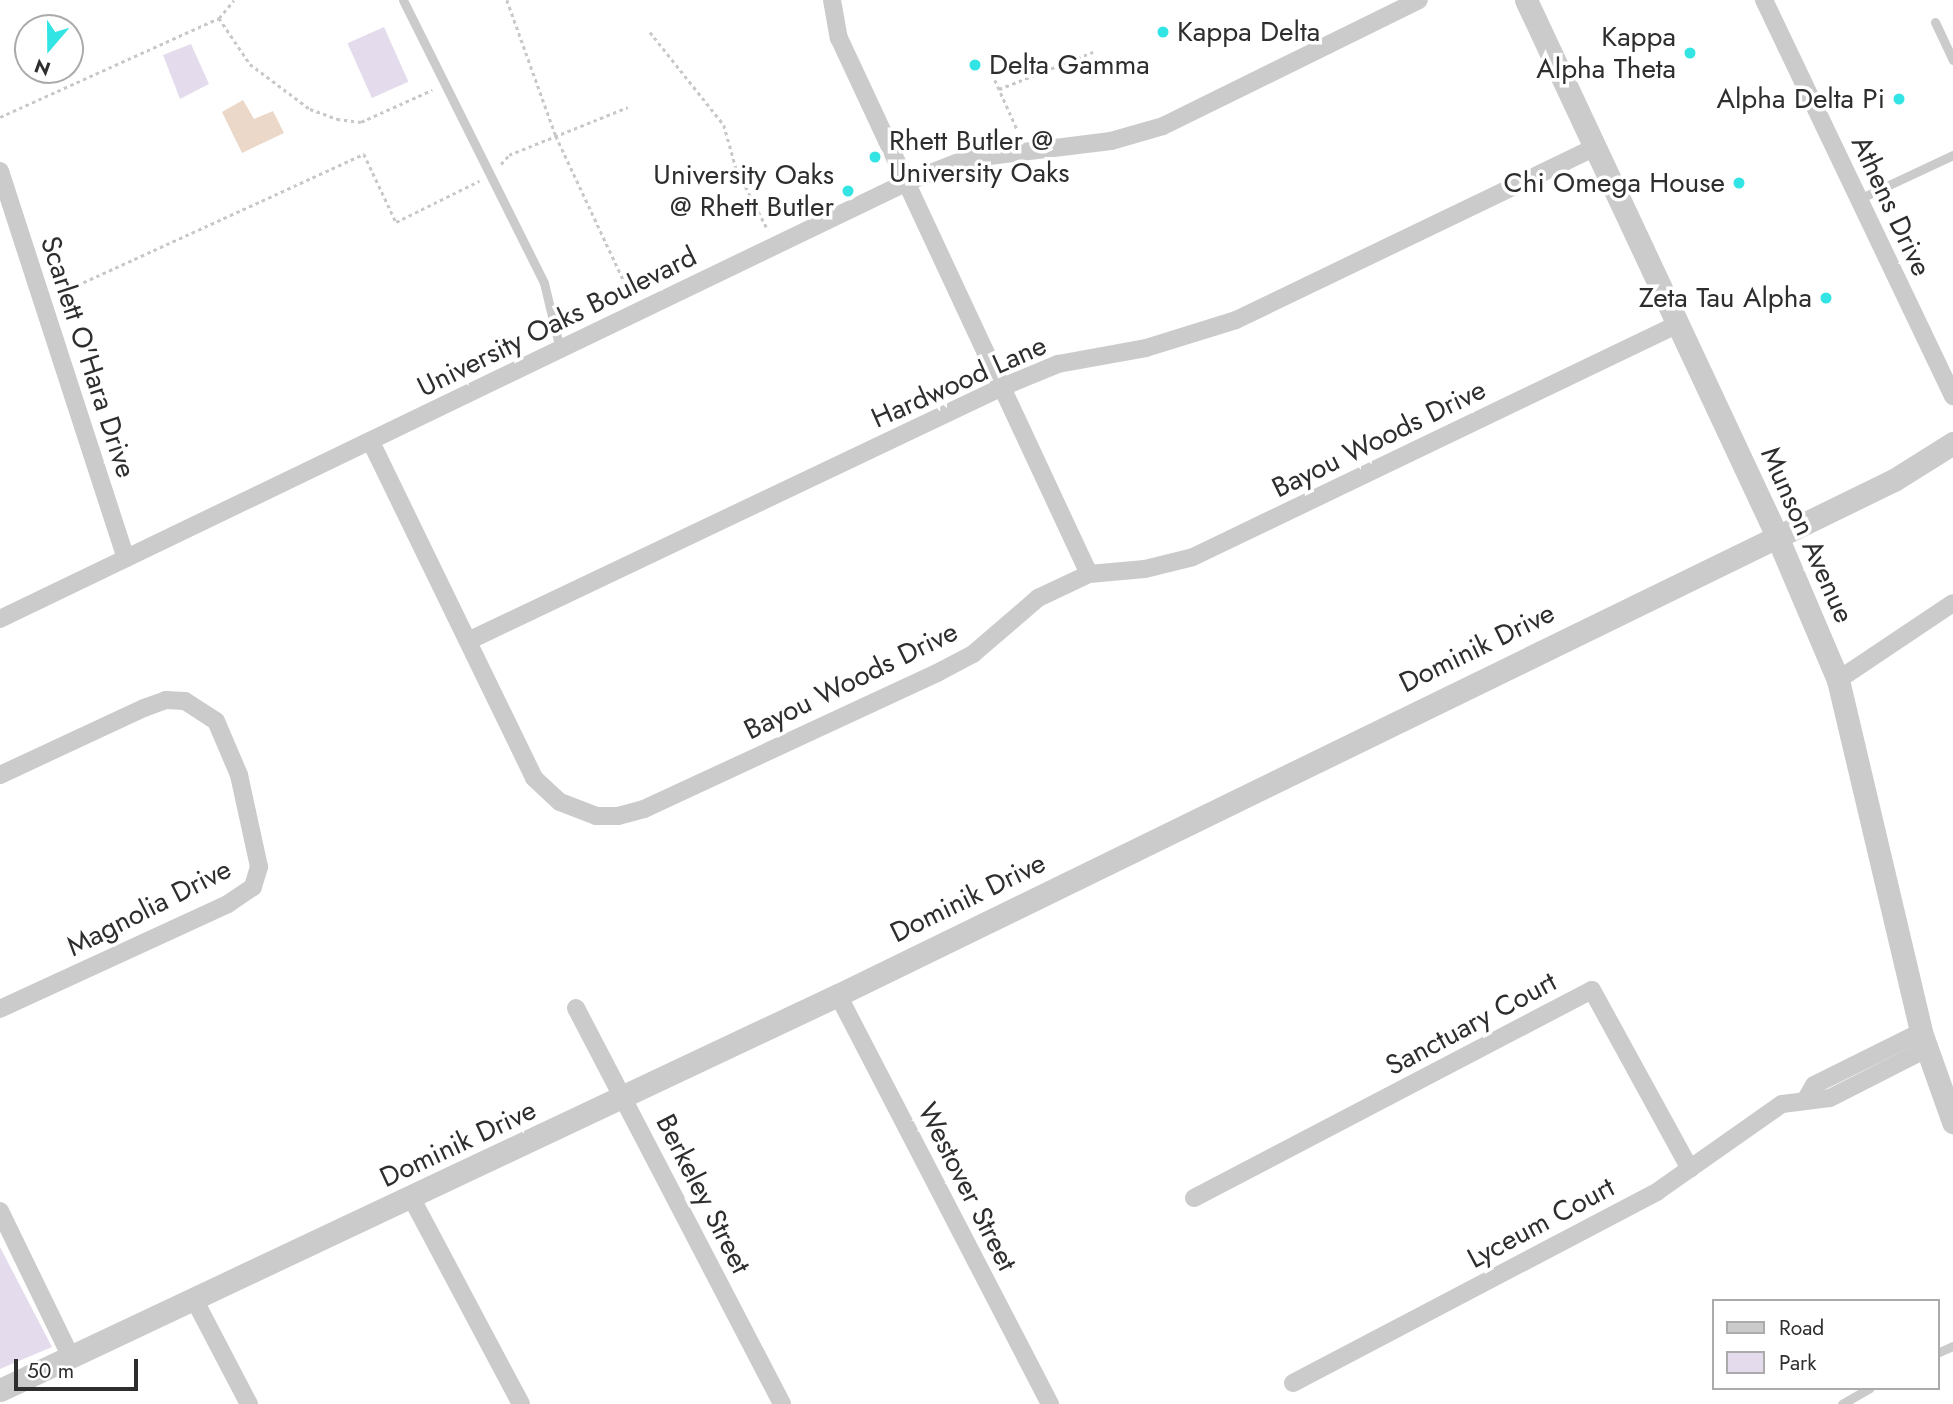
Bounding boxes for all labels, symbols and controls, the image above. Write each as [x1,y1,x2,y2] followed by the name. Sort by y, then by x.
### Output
[14,14,84,84] north arrow
[1177,15,1320,49] place label: Kappa Delta
[1536,20,1676,86] place label: Kappa Alpha Theta
[1155,24,1171,40] marker: Kappa Delta
[1682,45,1698,61] marker: Kappa Alpha Theta
[989,48,1150,82] place label: Delta Gamma
[31,52,54,83] text: N
[967,57,983,73] marker: Delta Gamma
[1716,82,1885,116] place label: Alpha Delta Pi
[1891,91,1907,107] marker: Alpha Delta Pi
[889,124,1070,190] place label: Rhett Butler @ University Oaks
[1844,130,1938,282] street label: Athens Drive
[867,149,883,165] marker: Rhett Butler @ University Oaks
[653,158,834,224] place label: University Oaks @ Rhett Butler
[1504,166,1725,200] place label: Chi Omega House
[1731,175,1747,191] marker: Chi Omega House
[840,183,856,199] marker: University Oaks @ Rhett Butler
[33,232,143,482] street label: Scarlett O'Hara Drive
[412,240,702,404] street label: University Oaks Boulevard
[1639,281,1812,315] place label: Zeta Tau Alpha
[1818,290,1834,306] marker: Zeta Tau Alpha
[866,328,1052,436] street label: Hardwood Lane
[1267,373,1491,505] street label: Bayou Woods Drive
[1753,442,1861,628] street label: Munson Avenue
[1394,596,1560,700] street label: Dominik Drive
[739,615,963,747] street label: Bayou Woods Drive
[885,846,1051,950] street label: Dominik Drive
[61,852,237,964] street label: Magnolia Drive
[1380,965,1562,1083] street label: Sanctuary Court
[375,1093,541,1195] street label: Dominik Drive
[910,1097,1024,1277] street label: Westover Street
[649,1109,757,1279] street label: Berkeley Street
[1462,1170,1620,1276] street label: Lyceum Court
[1712,1299,1939,1390] legend
[1779,1313,1824,1343] text: Road
[18,1344,142,1388] scale bar
[1779,1348,1816,1378] text: Park
[27,1356,74,1386] text: 50 m

